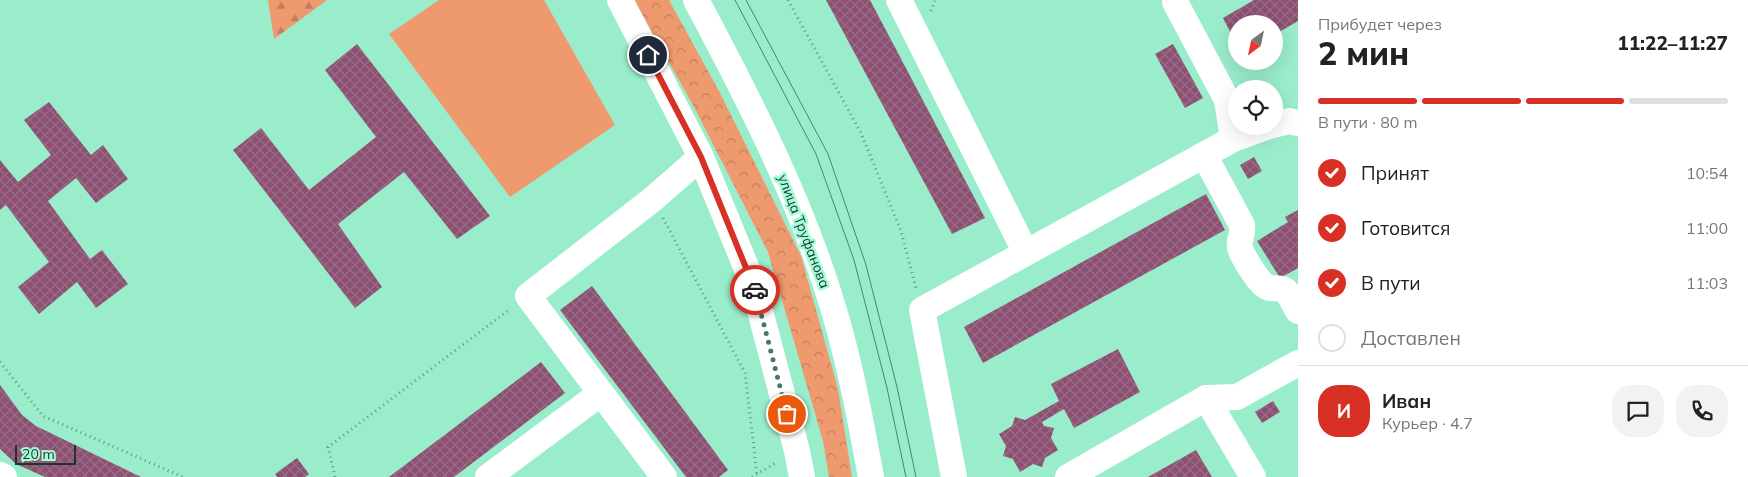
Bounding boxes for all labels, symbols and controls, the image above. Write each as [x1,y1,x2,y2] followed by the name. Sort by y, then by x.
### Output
[1318,14,1442,34] text: Прибудет через
[1228,15,1282,70] north arrow
[1228,15,1283,135] map controls
[1617,31,1728,55] text: 11:22–11:27
[1318,33,1409,73] text: 2 мин
[627,34,669,76] pin
[634,41,662,69] icon: home
[1228,80,1283,135] button: locate
[1318,112,1418,132] text: В пути · 80 m
[1318,159,1346,187] icon: check
[1361,161,1429,185] text: Принят
[1686,163,1728,183] text: 10:54
[774,171,834,291] street label: улица Труфанова
[1318,214,1346,242] icon: check
[1361,216,1451,240] text: Готовится
[1686,218,1728,238] text: 11:00
[730,265,780,315] courier
[1318,269,1346,297] icon: check
[1361,271,1420,295] text: В пути
[1686,273,1728,293] text: 11:03
[741,276,769,304] icon: car
[1361,326,1461,350] text: Доставлен
[1612,385,1664,437] button: chat
[1676,385,1728,437] button: phone
[1382,389,1431,413] text: Иван
[766,393,808,435] pin
[1337,399,1351,423] text: И
[773,400,801,428] icon: bag
[1382,413,1473,433] text: Курьер · 4.7
[15,442,76,465] scale bar
[22,445,55,463] text: 20 m

